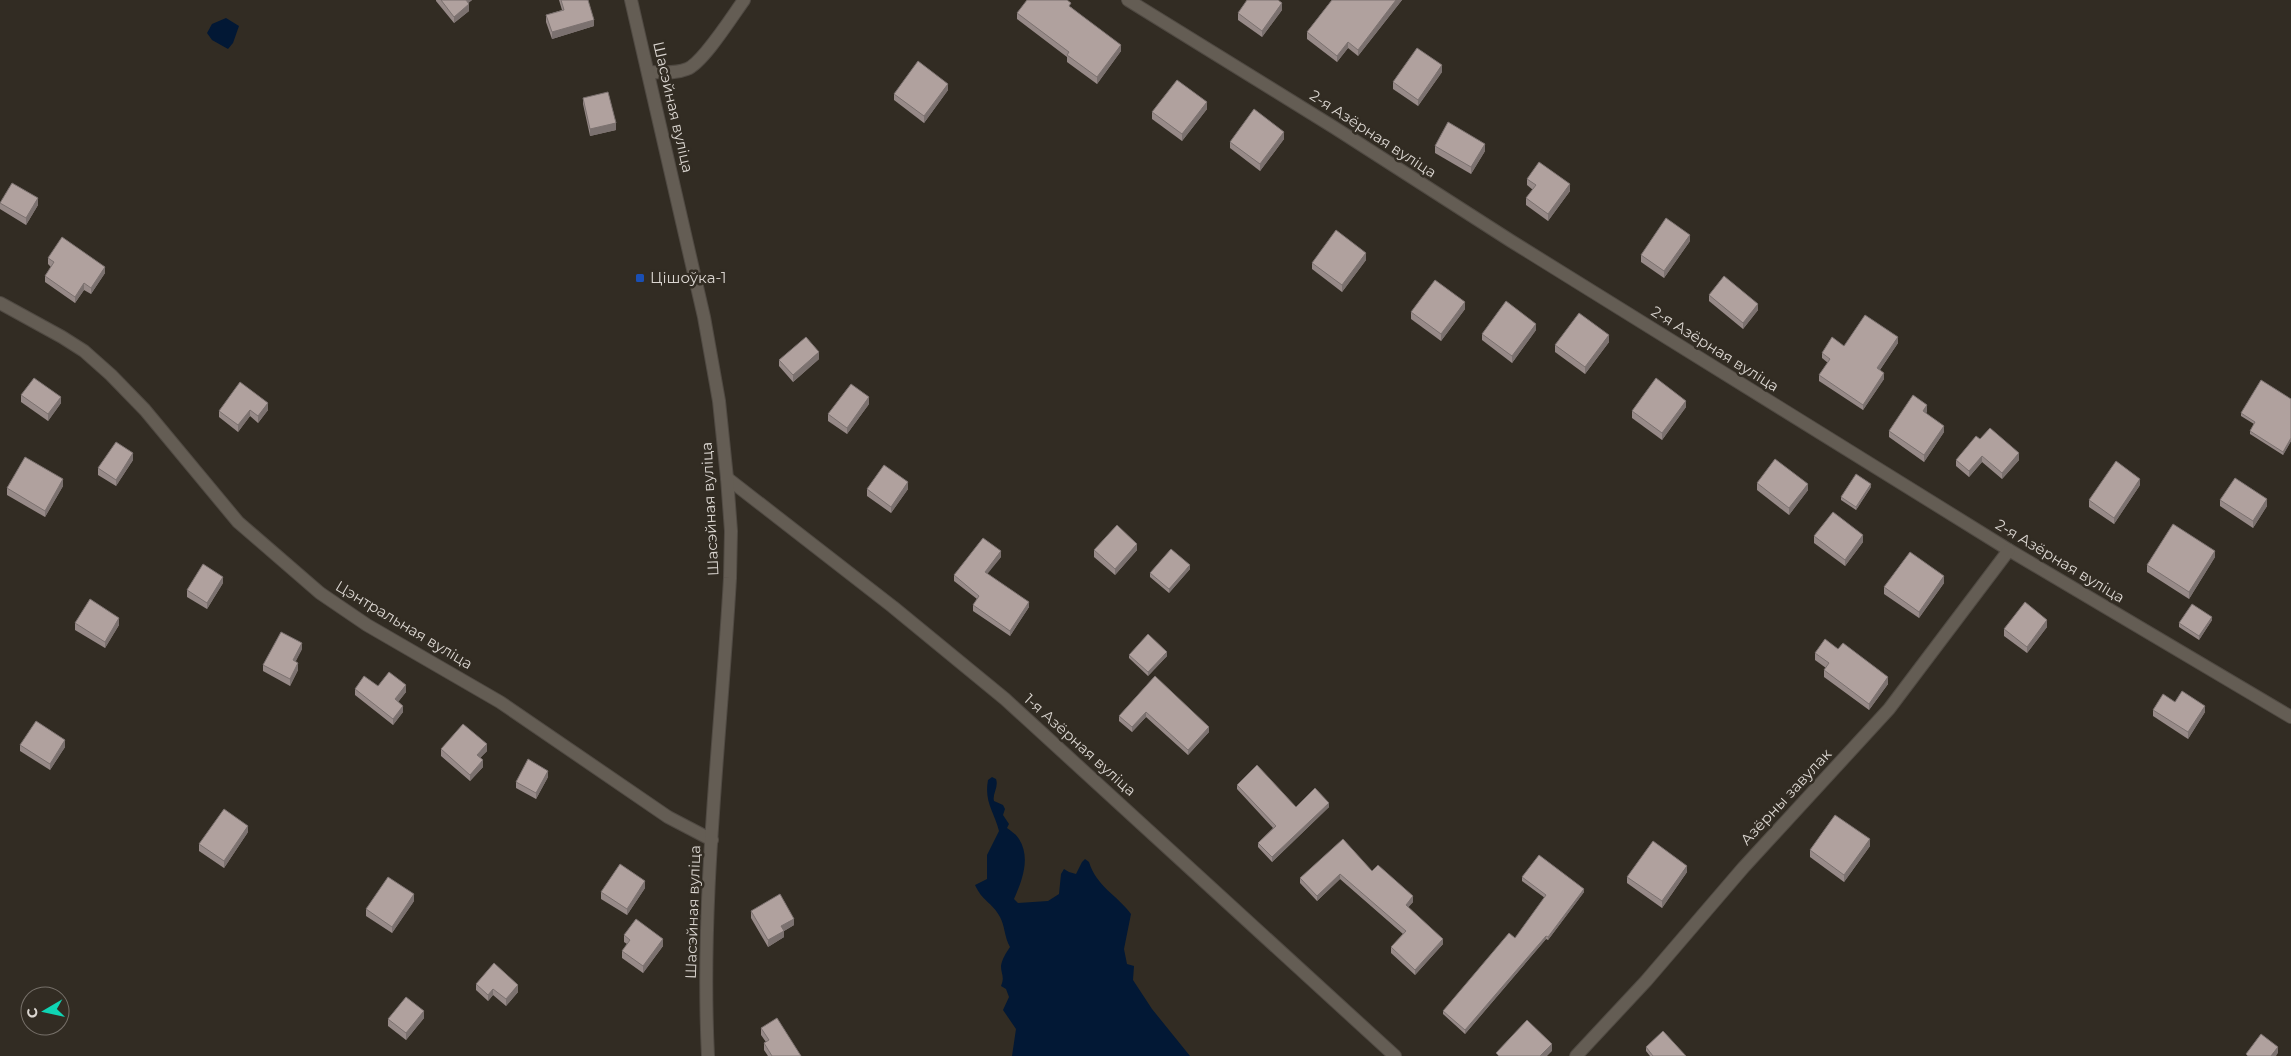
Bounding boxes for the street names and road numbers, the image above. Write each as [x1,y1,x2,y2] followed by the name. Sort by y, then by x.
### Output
[649,39,698,174] street label: Шасэйная вуліца
[1306,86,1440,182] street label: 2-я Азёрная вуліца
[1648,302,1783,396] street label: 2-я Азёрная вуліца
[697,442,722,576] street label: Шасэйная вуліца
[1992,515,2128,607] street label: 2-я Азёрная вуліца
[332,576,476,673] street label: Цэнтральная вуліца
[1020,689,1140,800] street label: 1-я Азёрная вуліца
[1736,744,1836,849] street label: Азёрны завулак
[681,845,704,979] street label: Шасэйная вуліца

